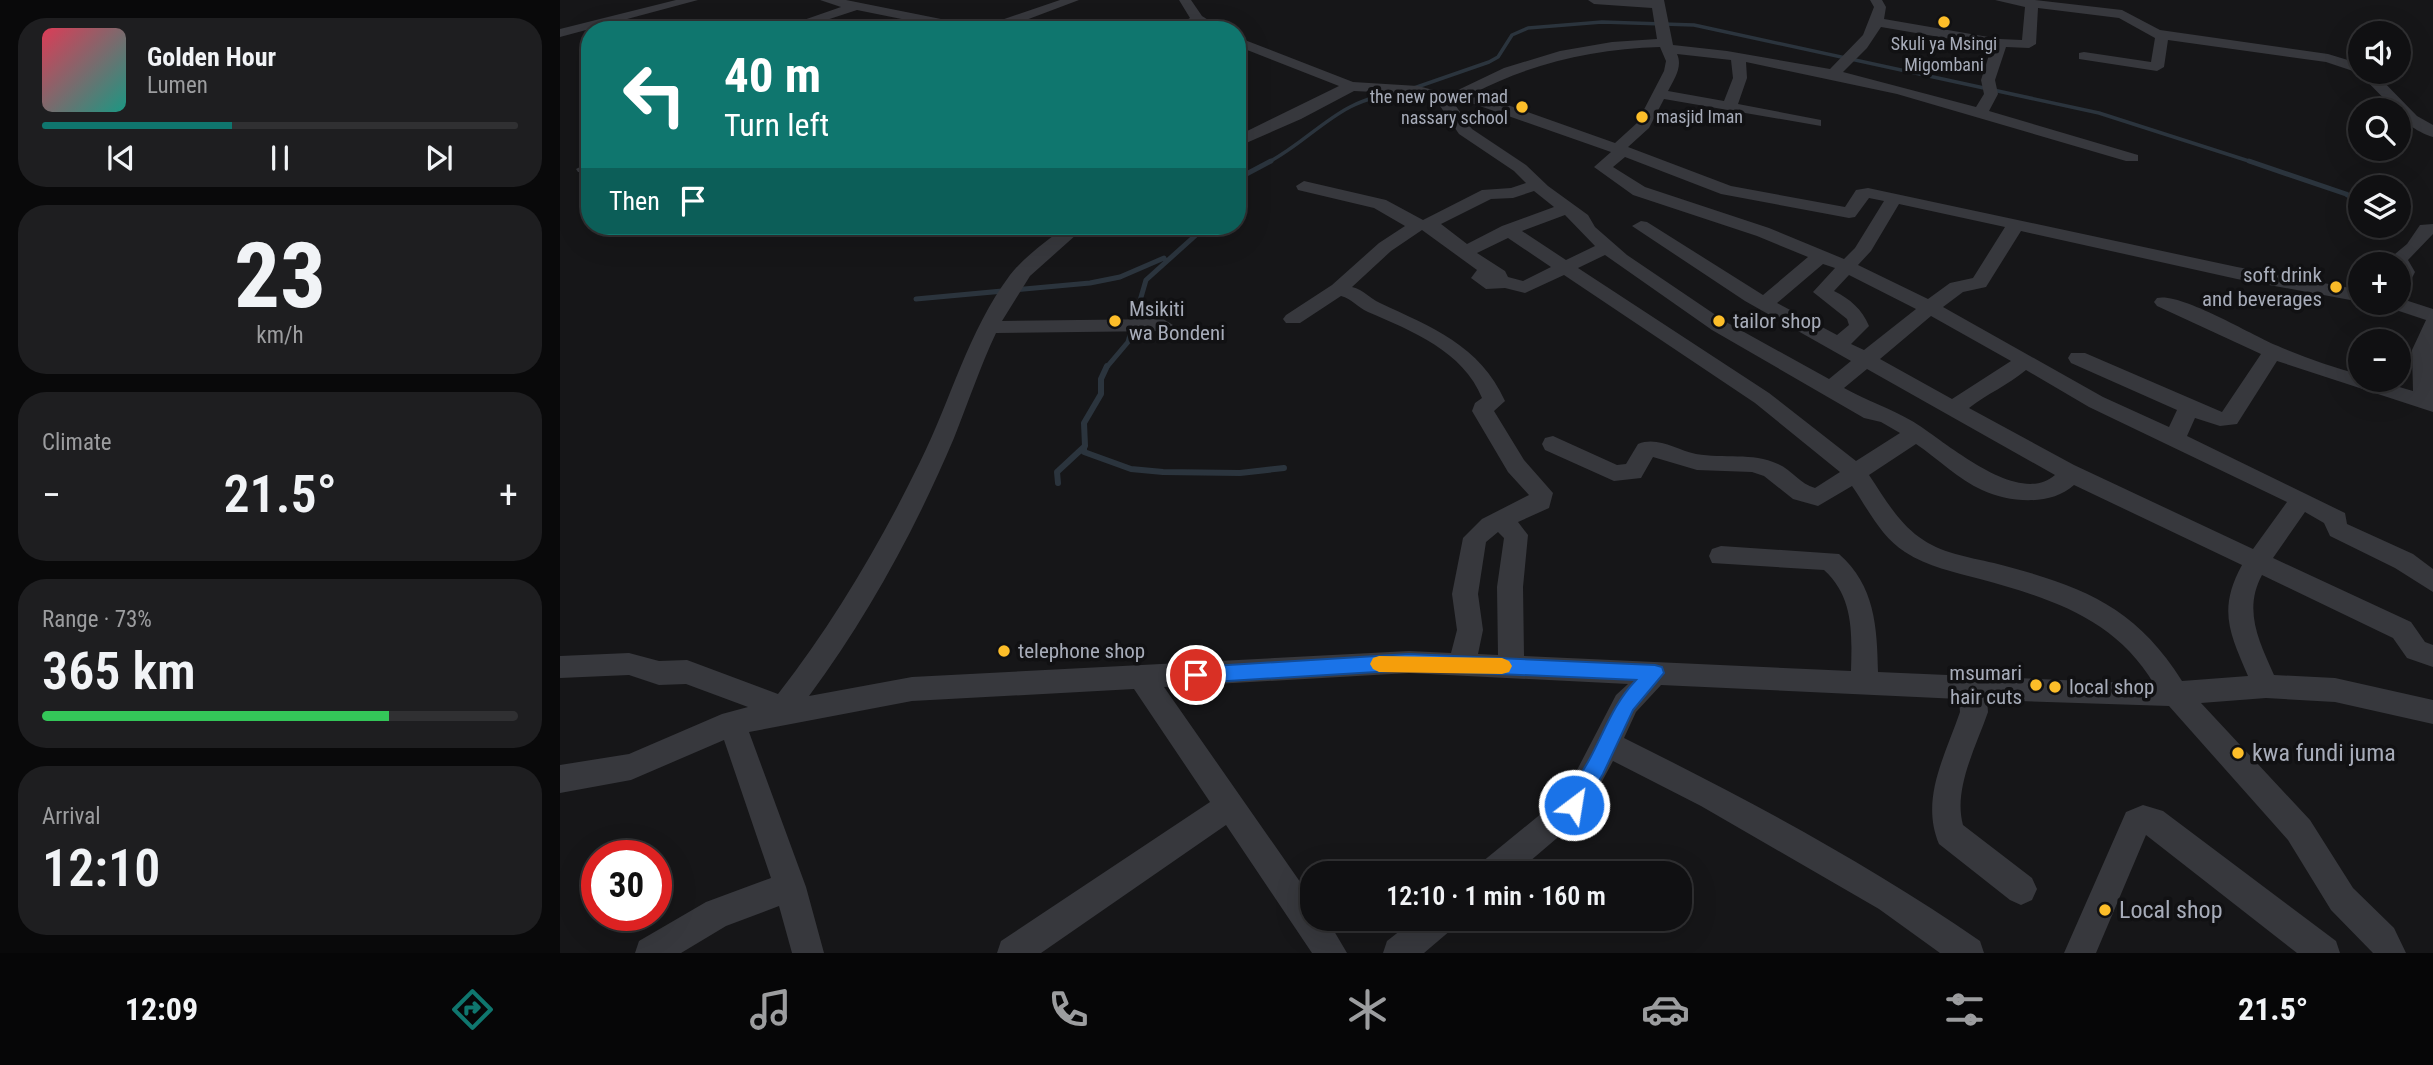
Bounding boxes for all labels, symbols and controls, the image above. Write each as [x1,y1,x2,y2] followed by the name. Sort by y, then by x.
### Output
[1936,14,1952,30] marker: Skuli ya Msingi Migombani
[2348,21,2411,392] map controls
[2348,21,2411,84] button: sound
[1891,33,1997,75] place label: Skuli ya Msingi Migombani
[147,42,276,72] text: Golden Hour
[724,47,821,104] text: 40 m
[609,49,700,140] icon: left
[147,72,208,99] text: Lumen
[1370,86,1508,128] place label: the new power mad nassary school
[2348,98,2411,161] button: search
[1514,99,1530,115] marker: the new power mad nassary school
[724,106,829,144] text: Turn left
[1656,106,1743,127] place label: masjid Iman
[1634,109,1650,125] marker: masjid Iman
[102,139,140,177] icon: previous
[261,139,299,177] icon: pause
[420,139,458,177] icon: next
[2348,175,2411,238] button: layers
[674,182,712,220] icon: arrive
[609,186,660,216] text: Then
[234,223,326,329] text: 23
[2348,252,2411,315] button: +
[2202,263,2323,311] place label: soft drink and beverages
[2328,279,2344,295] marker: soft drink and beverages
[1129,297,1225,345] place label: Msikiti wa Bondeni
[1733,309,1821,333] place label: tailor shop
[1107,313,1123,329] marker: Msikiti wa Bondeni
[1711,313,1727,329] marker: tailor shop
[256,322,304,349] text: km/h
[2348,329,2411,392] button: −
[42,429,112,456] text: Climate
[223,464,337,525] text: 21.5°
[42,473,61,517] text: −
[499,473,518,517] text: +
[42,606,152,633] text: Range · 73%
[1018,639,1145,663] place label: telephone shop
[42,641,196,702] text: 365 km
[996,643,1012,659] marker: telephone shop
[1166,645,1226,705] pin
[1177,656,1215,694] icon: arrive
[1949,661,2022,709] place label: msumari hair cuts
[2069,675,2154,699] place label: local shop
[2028,677,2044,693] marker: msumari hair cuts
[2047,679,2063,695] marker: local shop
[2252,739,2396,767] place label: kwa fundi juma
[2230,745,2246,761] marker: kwa fundi juma
[1537,768,1611,842] position arrow
[42,803,101,830] text: Arrival
[42,838,160,899] text: 12:10
[581,840,672,931] speed limit sign: 30
[1386,881,1606,911] text: 12:10 · 1 min · 160 m
[2119,896,2222,924] place label: Local shop
[2097,902,2113,918] marker: Local shop
[448,985,497,1034] icon: directions
[746,985,795,1034] icon: music
[1044,985,1093,1034] icon: phone
[1343,985,1392,1034] icon: climate
[1641,985,1690,1034] icon: car
[1940,985,1989,1034] icon: filters
[125,990,198,1028] text: 12:09
[2238,990,2308,1028] text: 21.5°

